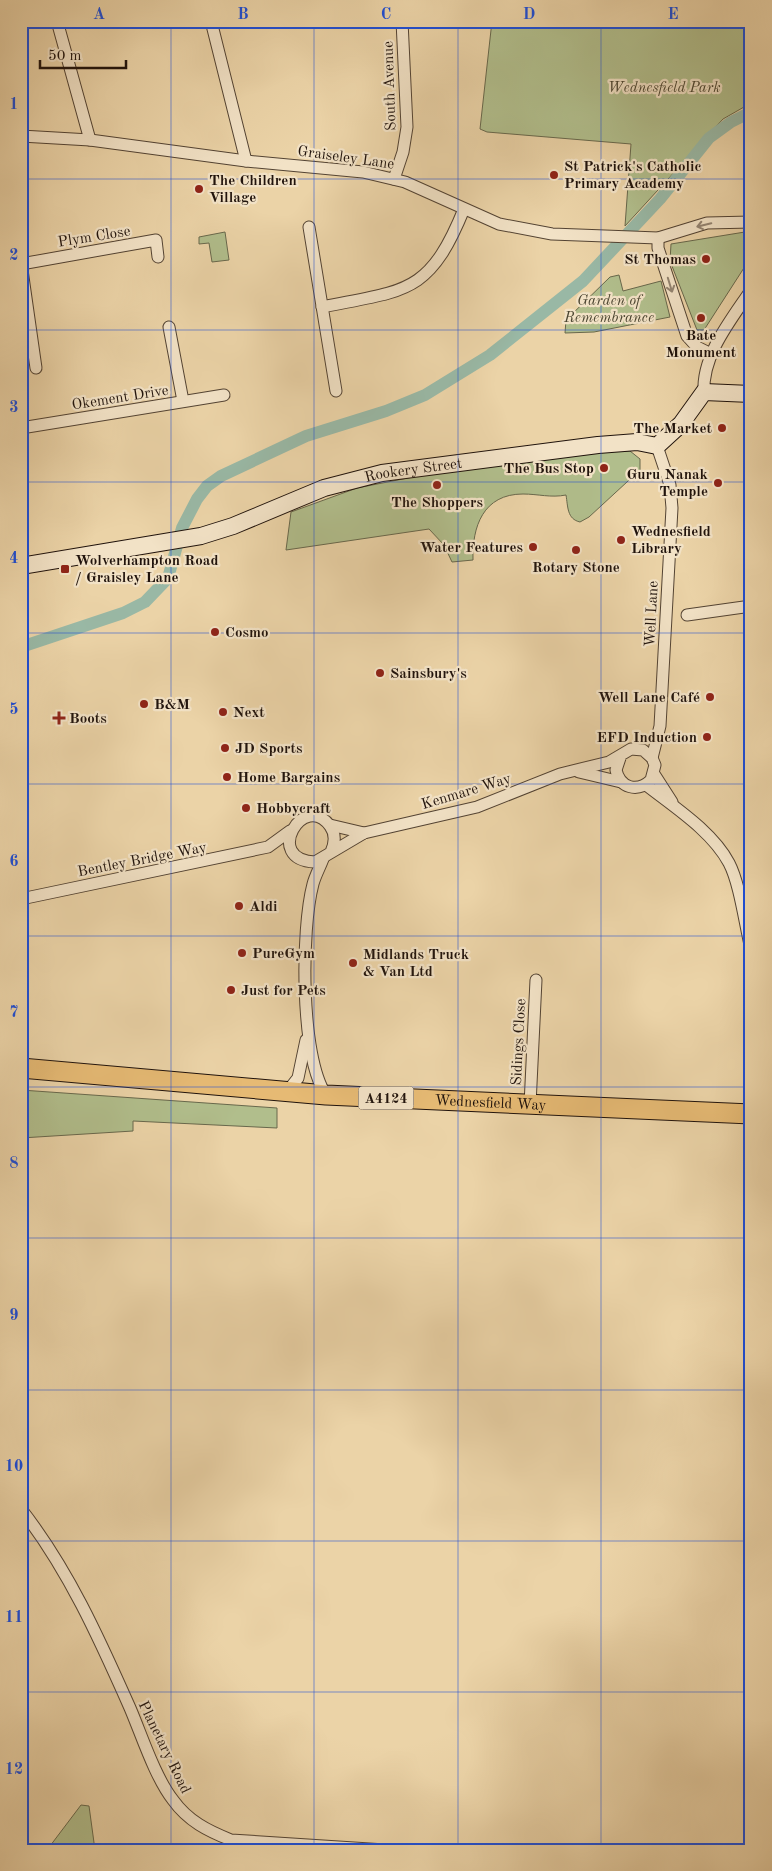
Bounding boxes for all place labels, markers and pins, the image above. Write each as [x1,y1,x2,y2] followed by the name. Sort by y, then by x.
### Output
[564,160,702,192] place label: St Patrick's Catholic Primary Academy
[548,169,560,181] marker: St Patrick's Catholic Primary Academy
[209,174,297,206] place label: The Children Village
[193,183,205,195] marker: The Children Village
[624,253,696,268] place label: St Thomas
[700,253,712,265] marker: St Thomas
[695,312,707,324] marker: Bate Monument
[666,329,737,361] place label: Bate Monument
[633,422,713,437] place label: The Market
[716,422,728,434] marker: The Market
[504,462,594,477] place label: The Bus Stop
[598,462,610,474] marker: The Bus Stop
[627,468,709,500] place label: Guru Nanak Temple
[712,477,724,489] marker: Guru Nanak Temple
[431,479,443,491] marker: The Shoppers
[391,496,483,511] place label: The Shoppers
[631,525,711,557] place label: Wednesfield Library
[615,534,627,546] marker: Wednesfield Library
[420,541,523,556] place label: Water Features
[527,541,539,553] marker: Water Features
[570,544,582,556] marker: Rotary Stone
[75,554,219,586] place label: Wolverhampton Road / Graisley Lane
[532,561,620,576] place label: Rotary Stone
[59,563,71,575] marker: Wolverhampton Road / Graisley Lane
[209,626,221,638] marker: Cosmo
[225,626,268,641] place label: Cosmo
[374,667,386,679] marker: Sainsbury's
[390,667,467,682] place label: Sainsbury's
[598,691,700,706] place label: Well Lane Café
[704,691,716,703] marker: Well Lane Café
[138,698,150,710] marker: B&M
[154,698,190,713] place label: B&M
[217,706,229,718] marker: Next
[233,706,265,721] place label: Next
[53,712,65,724] marker: Boots
[69,712,107,727] place label: Boots
[597,731,697,746] place label: EFD Induction
[701,731,713,743] marker: EFD Induction
[219,742,231,754] marker: JD Sports
[235,742,303,757] place label: JD Sports
[221,771,233,783] marker: Home Bargains
[237,771,340,786] place label: Home Bargains
[240,802,252,814] marker: Hobbycraft
[256,802,331,817] place label: Hobbycraft
[233,900,245,912] marker: Aldi
[249,900,277,915] place label: Aldi
[236,947,248,959] marker: PureGym
[252,947,315,962] place label: PureGym
[363,948,470,980] place label: Midlands Truck & Van Ltd
[347,957,359,969] marker: Midlands Truck & Van Ltd
[225,984,237,996] marker: Just for Pets
[241,984,326,999] place label: Just for Pets

